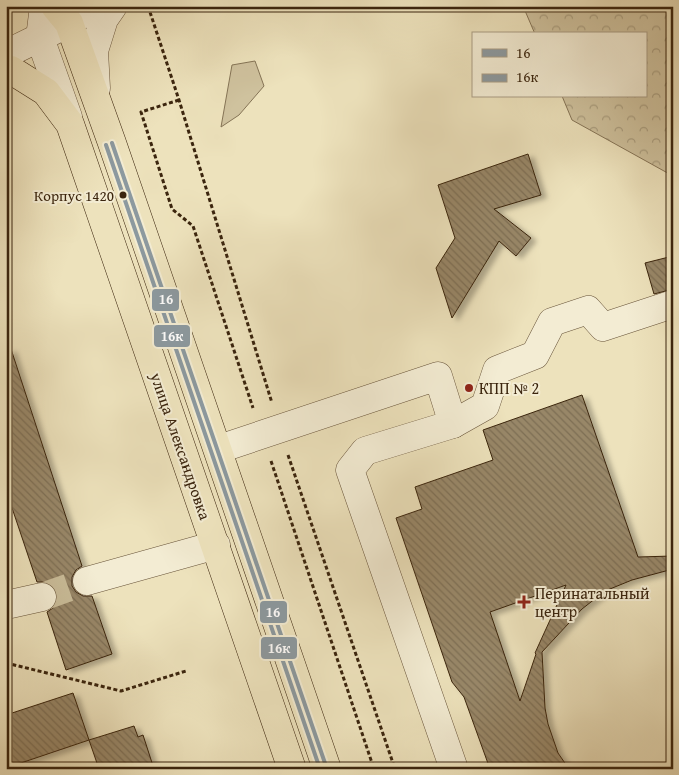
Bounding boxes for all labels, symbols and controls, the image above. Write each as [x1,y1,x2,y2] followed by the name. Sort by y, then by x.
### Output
[472,32,646,98] legend
[516,42,530,63] text: 16
[516,66,538,87] text: 16к
[34,185,114,206] place label: Корпус 1420
[118,190,128,200] marker: Корпус 1420
[151,288,180,312] line badge: 16
[159,289,173,309] text: 16
[153,324,191,348] line badge: 16к
[161,326,184,346] text: 16к
[144,368,218,523] street label: улица Александровка
[479,376,539,400] place label: КПП № 2
[463,382,475,394] marker: КПП № 2
[535,581,650,623] place label: Перинатальный центр
[517,595,531,609] marker: Перинатальный центр
[259,600,288,624] line badge: 16
[266,602,280,622] text: 16
[260,636,298,660] line badge: 16к
[268,638,291,658] text: 16к

